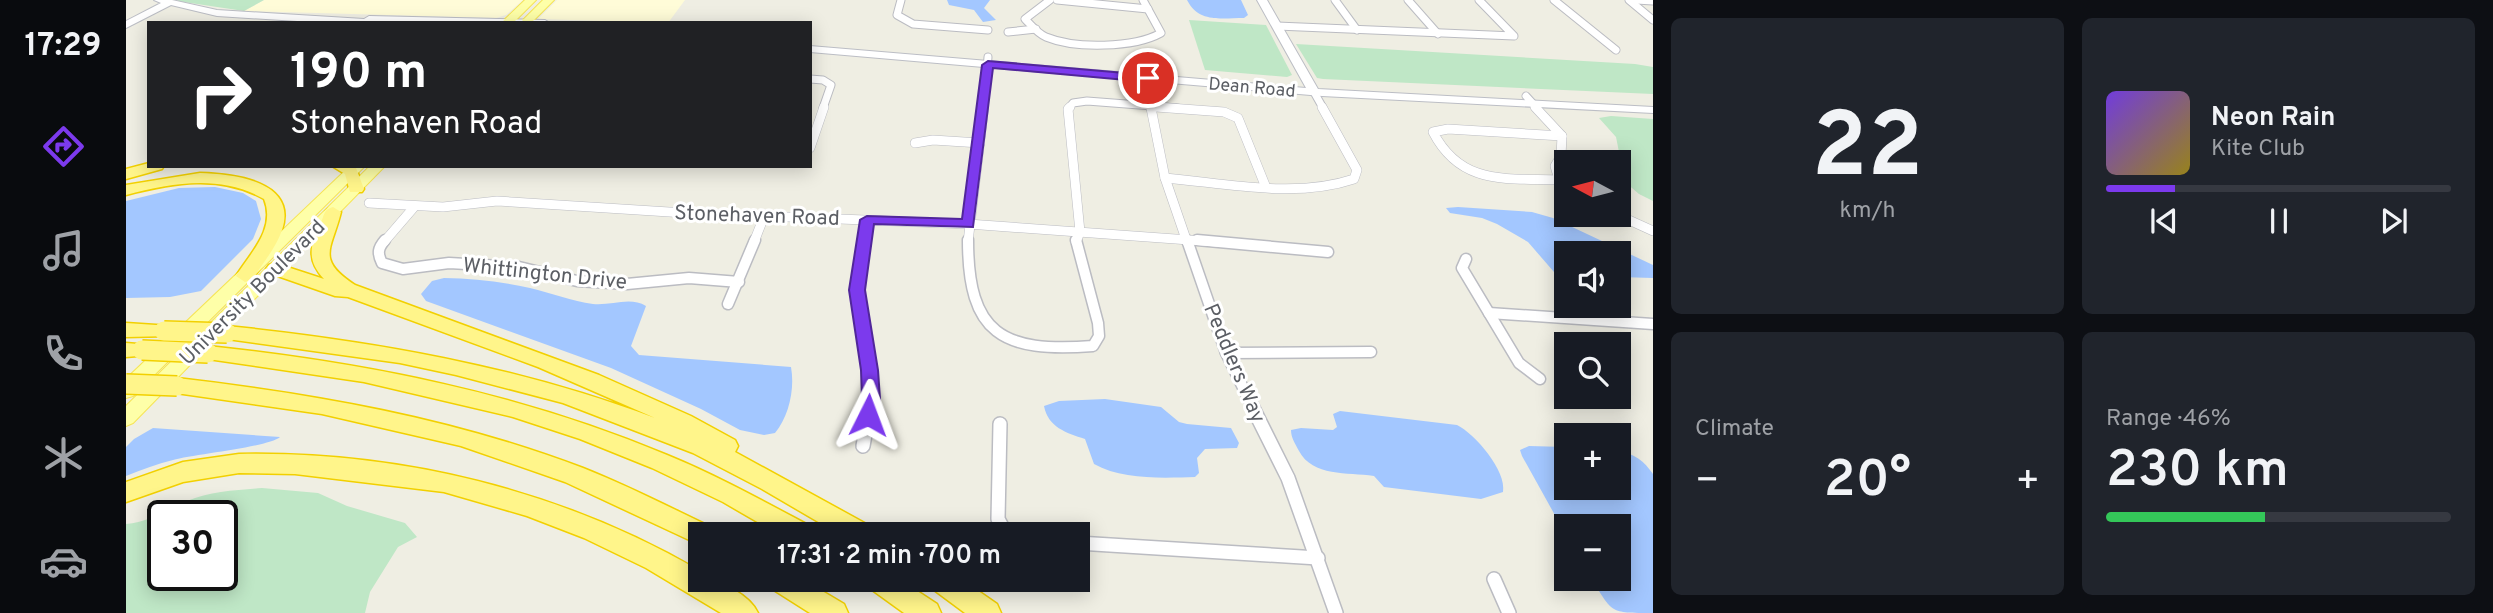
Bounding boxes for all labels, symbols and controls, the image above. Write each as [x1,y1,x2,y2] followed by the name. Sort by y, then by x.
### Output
[25,27,101,67] text: 17:29
[290,44,427,106] text: 190 m
[1118,48,1178,108] pin
[175,49,266,140] icon: right
[1129,59,1167,97] icon: arrive
[1207,73,1296,104] street label: Dean Road
[1812,94,1923,209] text: 22
[2211,102,2336,135] text: Neon Rain
[290,105,542,145] text: Stonehaven Road
[39,122,88,171] icon: directions
[2211,135,2305,164] text: Kite Club
[1554,150,1631,228] north arrow
[1554,150,1631,591] map controls
[1840,197,1895,226] text: km/h
[674,200,840,233] street label: Stonehaven Road
[2145,202,2183,240] icon: previous
[2260,202,2298,240] icon: pause
[2375,202,2413,240] icon: next
[174,214,332,372] street label: University Boulevard
[39,226,88,275] icon: music
[1554,241,1631,318] button: sound
[461,252,628,297] street label: Whittington Drive
[1196,300,1271,427] street label: Peddlers Way
[39,329,88,378] icon: phone
[1554,332,1631,409] button: search
[831,378,905,452] position arrow
[2106,405,2231,434] text: Range · 46%
[1695,415,1774,444] text: Climate
[1554,423,1631,500] button: +
[39,433,88,482] icon: climate
[2106,439,2289,505] text: 230 km
[1824,449,1911,515] text: 20°
[1695,458,1720,507] text: −
[2015,458,2040,507] text: +
[147,500,238,591] speed limit sign: 30
[1554,514,1631,591] button: −
[39,537,88,586] icon: car
[777,540,1001,573] text: 17:31 · 2 min · 700 m

